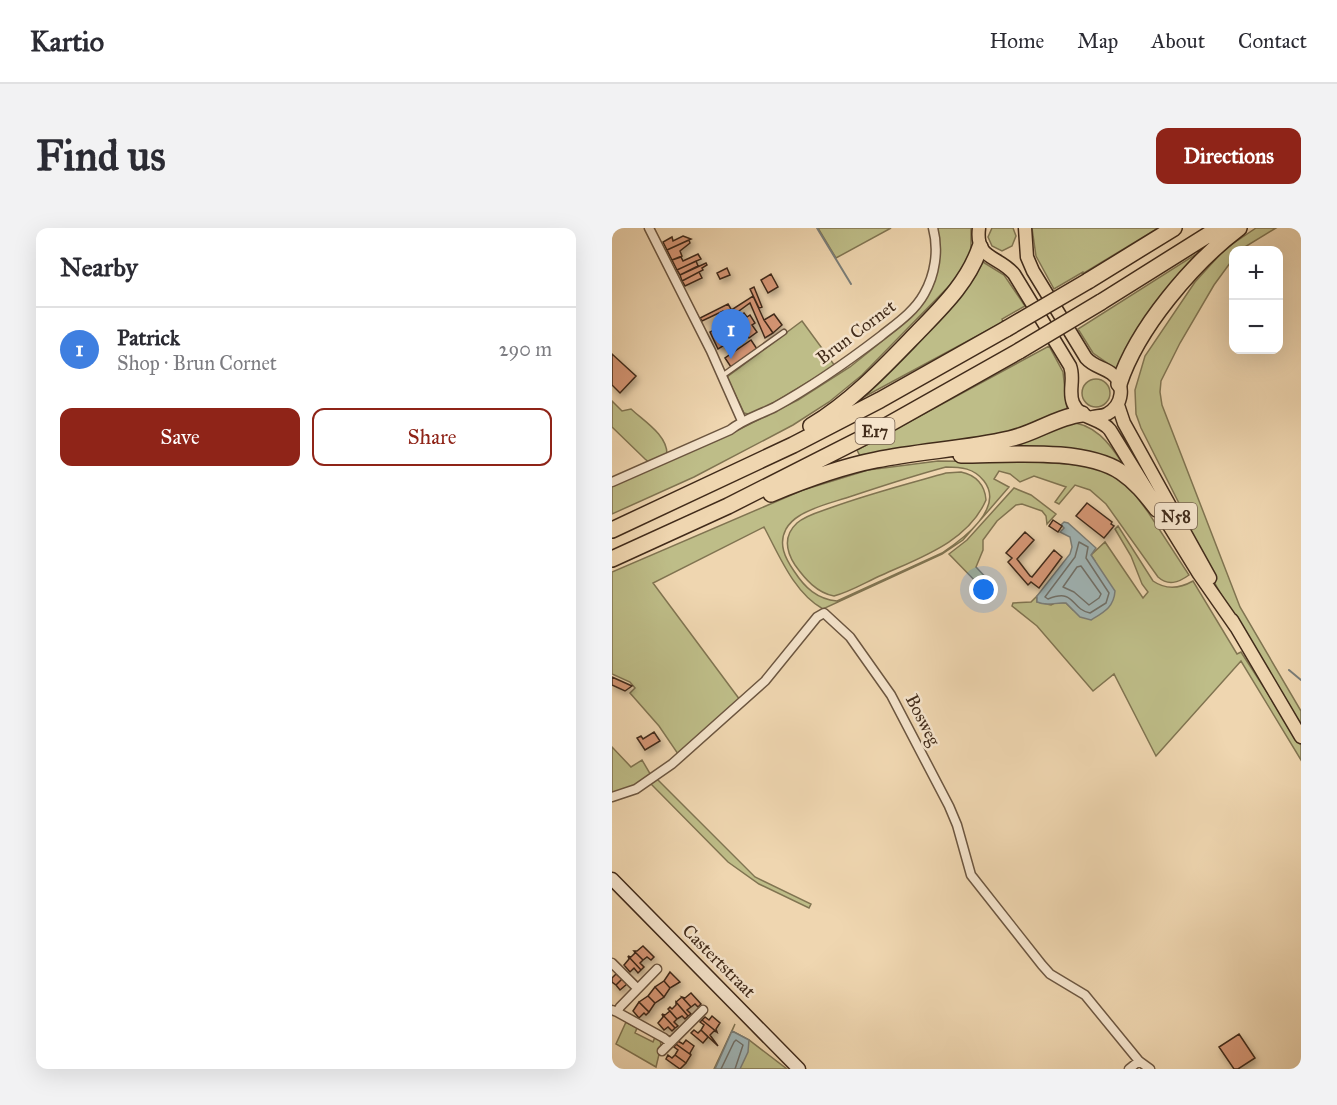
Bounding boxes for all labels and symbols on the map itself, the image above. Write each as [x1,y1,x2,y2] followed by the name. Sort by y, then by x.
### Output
[812,295,901,369] street label: Brun Cornet
[712,310,750,359] pin: 1
[856,418,894,444] road number: E17
[1155,503,1197,529] road number: N58
[969,575,998,604] your location
[900,690,946,751] street label: Bosweg
[678,920,761,1003] street label: Castertstraat

